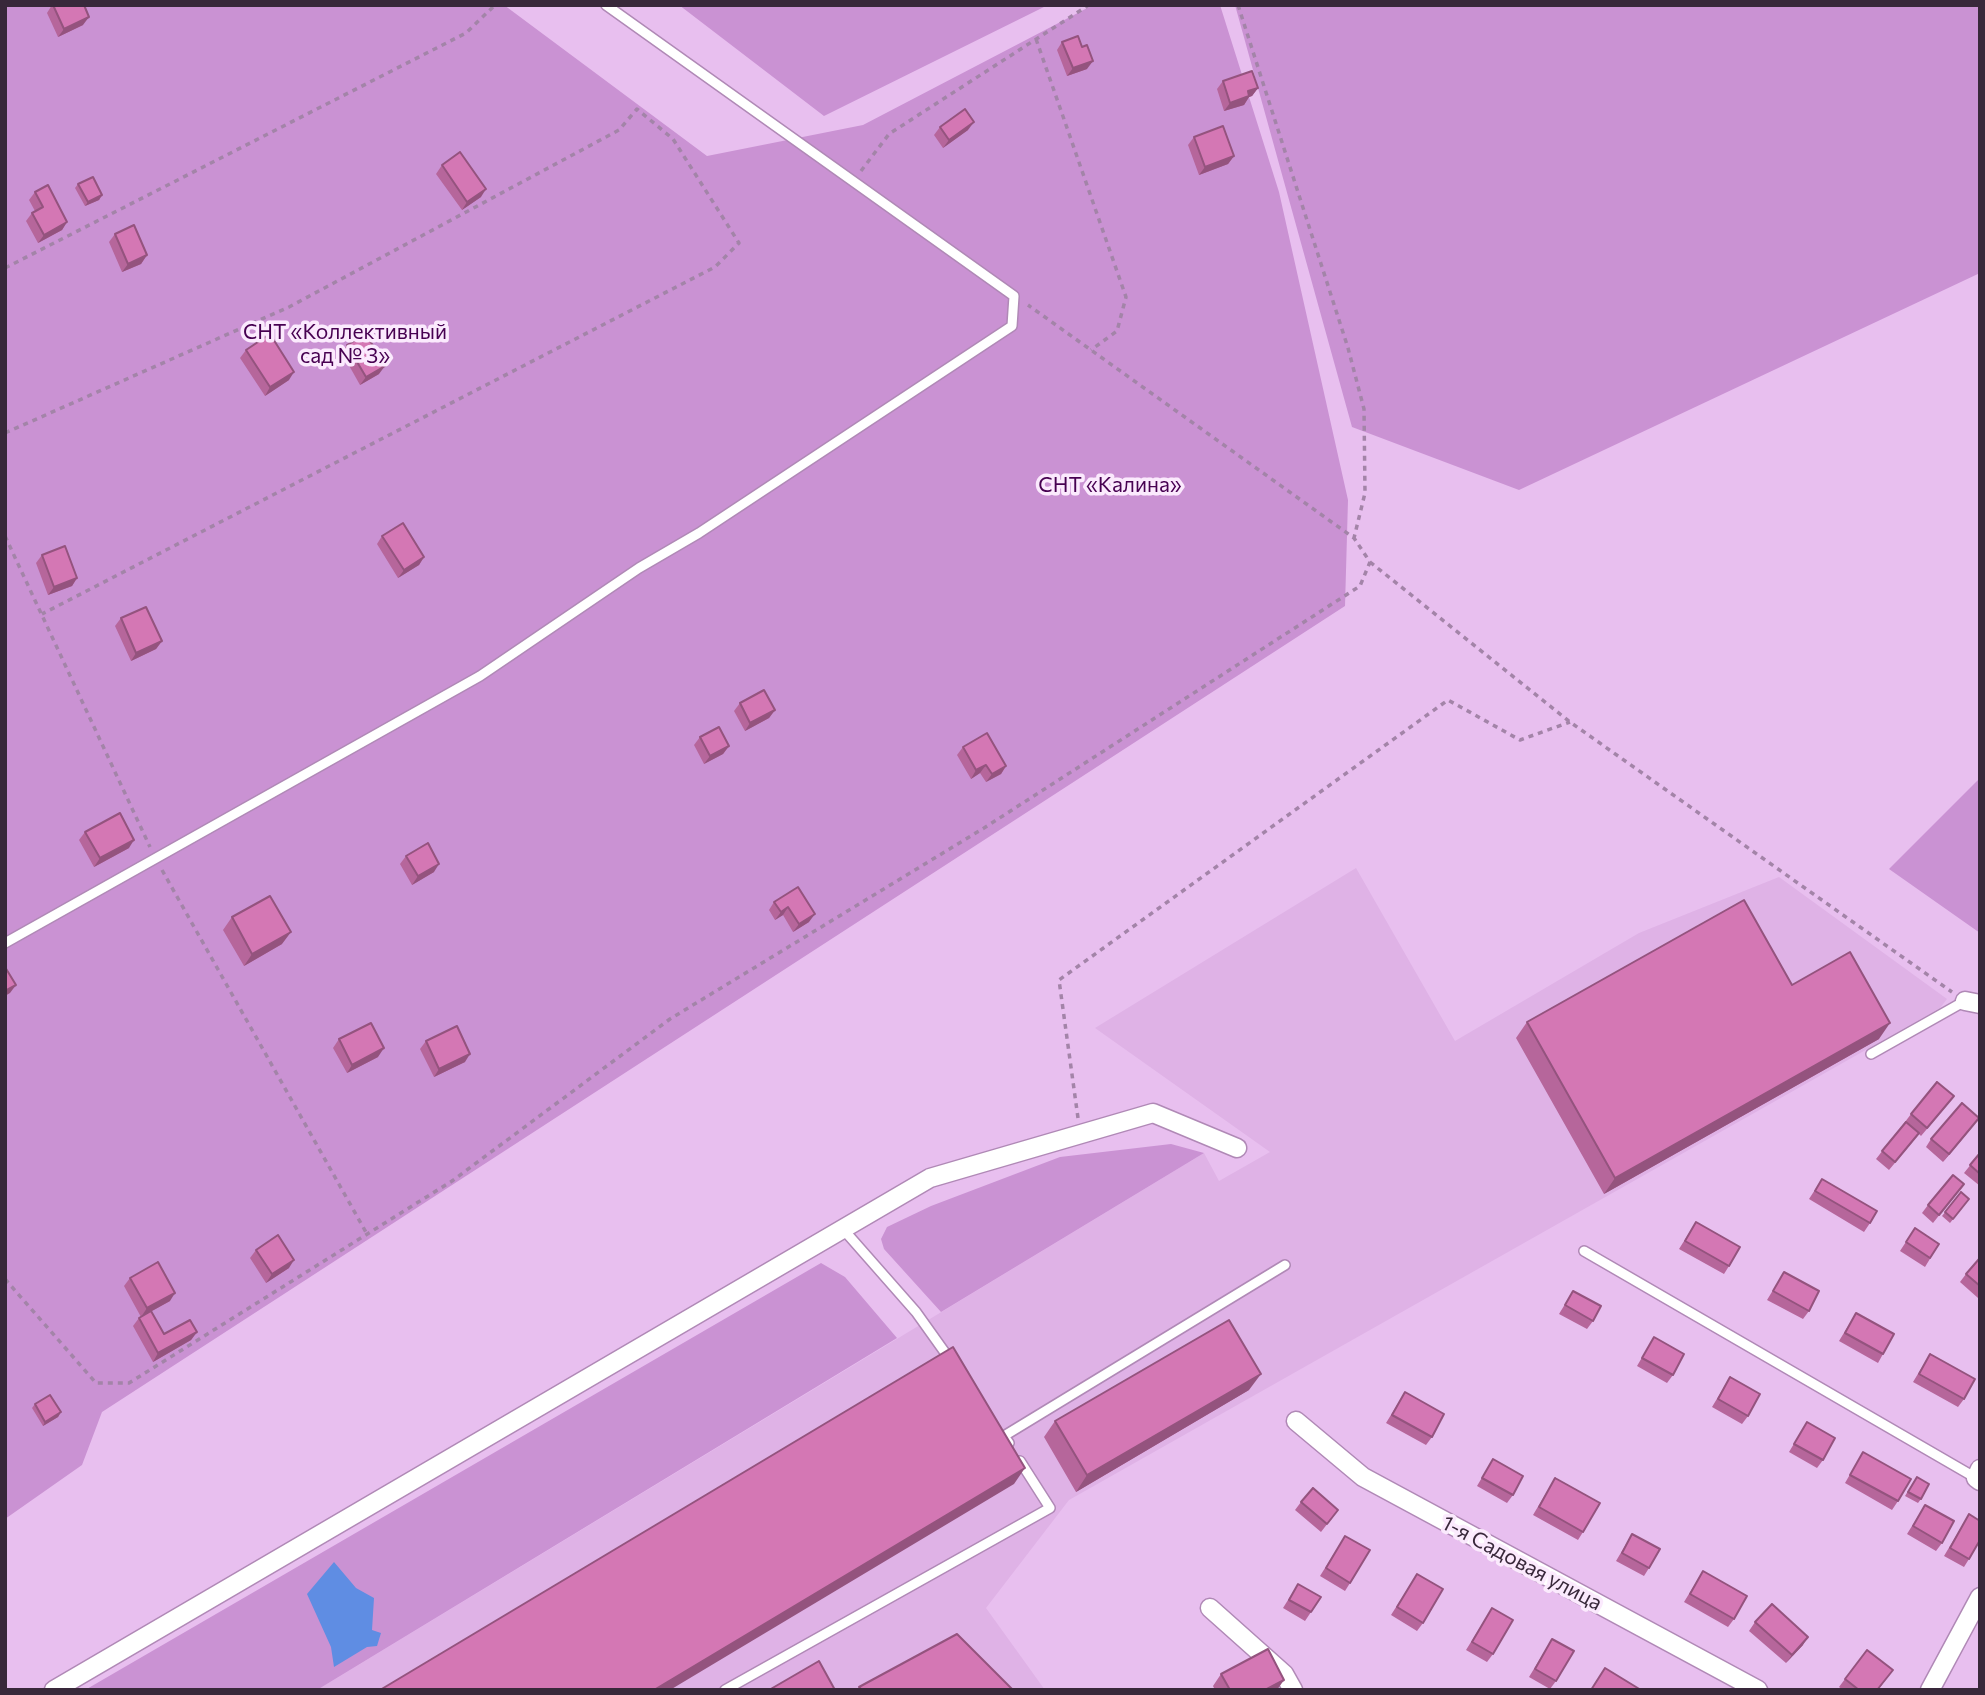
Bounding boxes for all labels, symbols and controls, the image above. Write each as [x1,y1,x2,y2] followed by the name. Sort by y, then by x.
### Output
[243,319,447,369] park label: СНТ «Коллективный сад № 3»
[1038,472,1182,498] park label: СНТ «Калина»
[1438,1510,1606,1616] street label: 1-я Садовая улица

